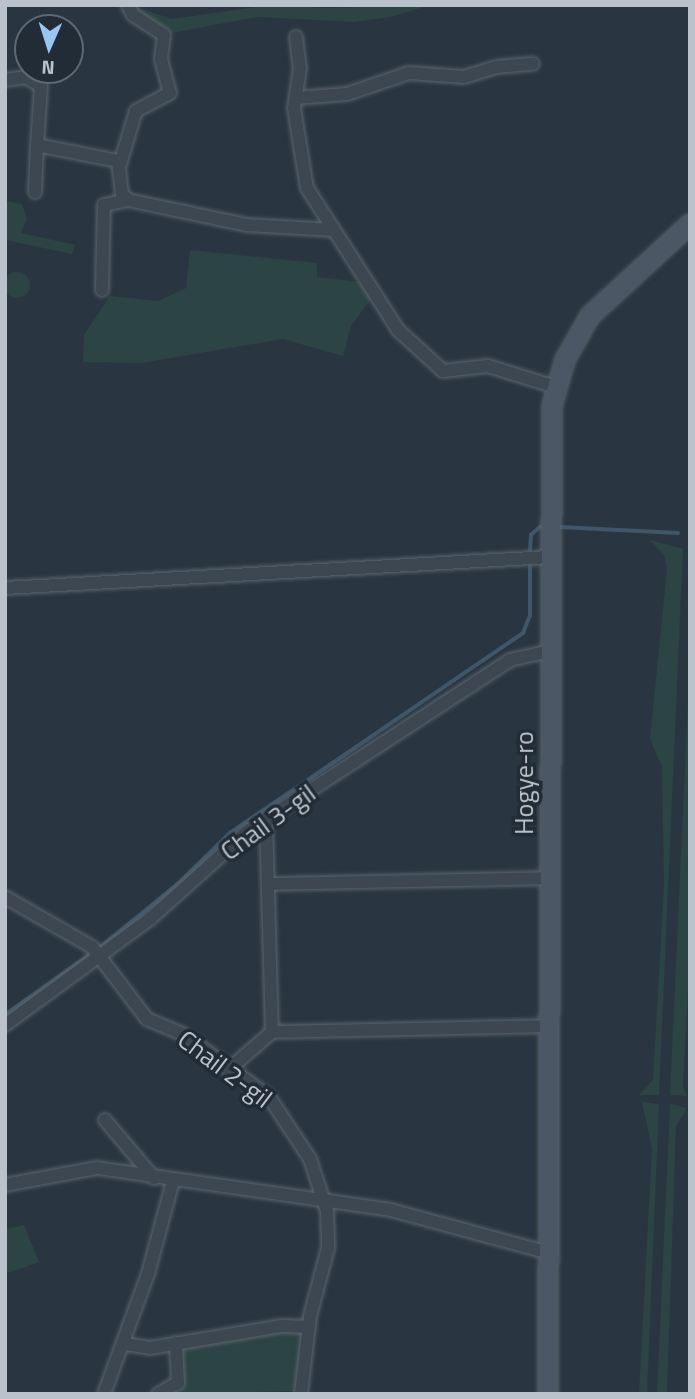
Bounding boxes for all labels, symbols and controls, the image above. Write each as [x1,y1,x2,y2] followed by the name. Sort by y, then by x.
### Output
[14,14,84,84] north arrow
[41,54,55,83] text: N
[508,731,540,835] street label: Hogye-ro
[215,777,321,867] street label: Chail 3-gil
[172,1024,278,1114] street label: Chail 2-gil

